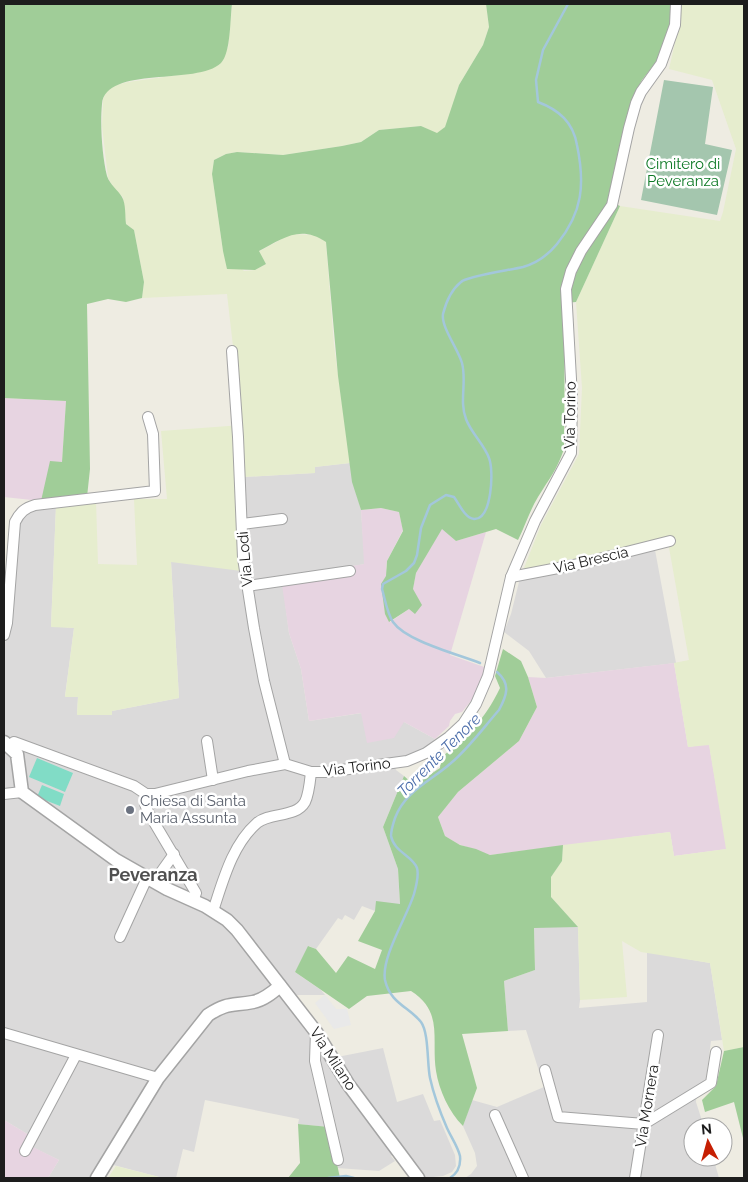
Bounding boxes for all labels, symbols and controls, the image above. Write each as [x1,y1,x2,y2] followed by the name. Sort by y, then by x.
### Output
[646,155,720,190] park label: Cimitero di Peveranza
[560,381,580,449] street label: Via Torino
[234,531,256,587] street label: Via Lodi
[552,543,630,577] street label: Via Brescia
[393,709,485,801] water label: Torrente Tenore
[322,754,392,780] street label: Via Torino
[140,792,246,827] place label: Chiesa di Santa Maria Assunta
[124,804,136,816] marker: Chiesa di Santa Maria Assunta
[108,864,198,885] district label: Peveranza
[306,1024,360,1094] street label: Via Milano
[632,1063,662,1149] street label: Via Mornera
[683,1117,733,1167] north arrow
[700,1121,713,1138] text: N

